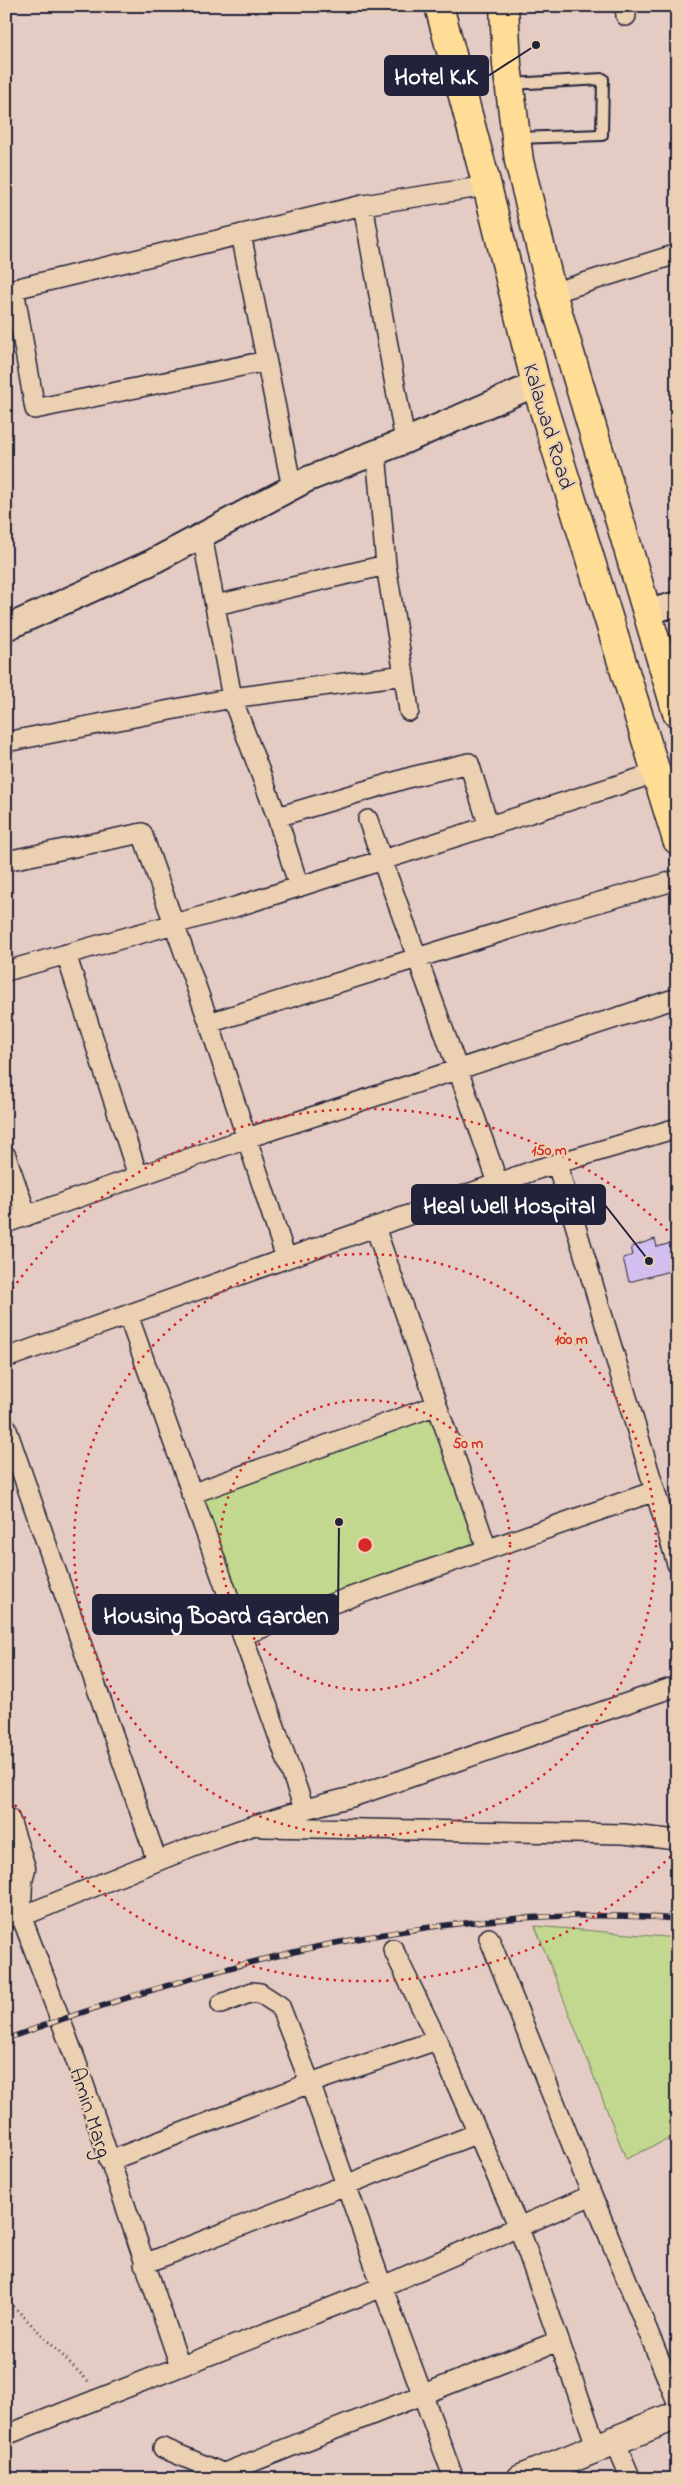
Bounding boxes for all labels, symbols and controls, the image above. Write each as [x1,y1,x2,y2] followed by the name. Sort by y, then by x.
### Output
[385,56,488,95] callout: Hotel K.K
[394,61,479,96] text: Hotel K.K
[513,360,581,494] street label: Kalawad Road
[531,1140,567,1162] text: 150 m
[412,1185,605,1224] callout: Heal Well Hospital
[423,1190,595,1225] text: Heal Well Hospital
[554,1329,588,1351] text: 100 m
[453,1433,484,1455] text: 50 m
[356,1536,374,1554] centre of rings
[93,1595,338,1634] callout: Housing Board Garden
[103,1600,329,1636] text: Housing Board Garden
[59,2064,119,2162] street label: Amin Marg

